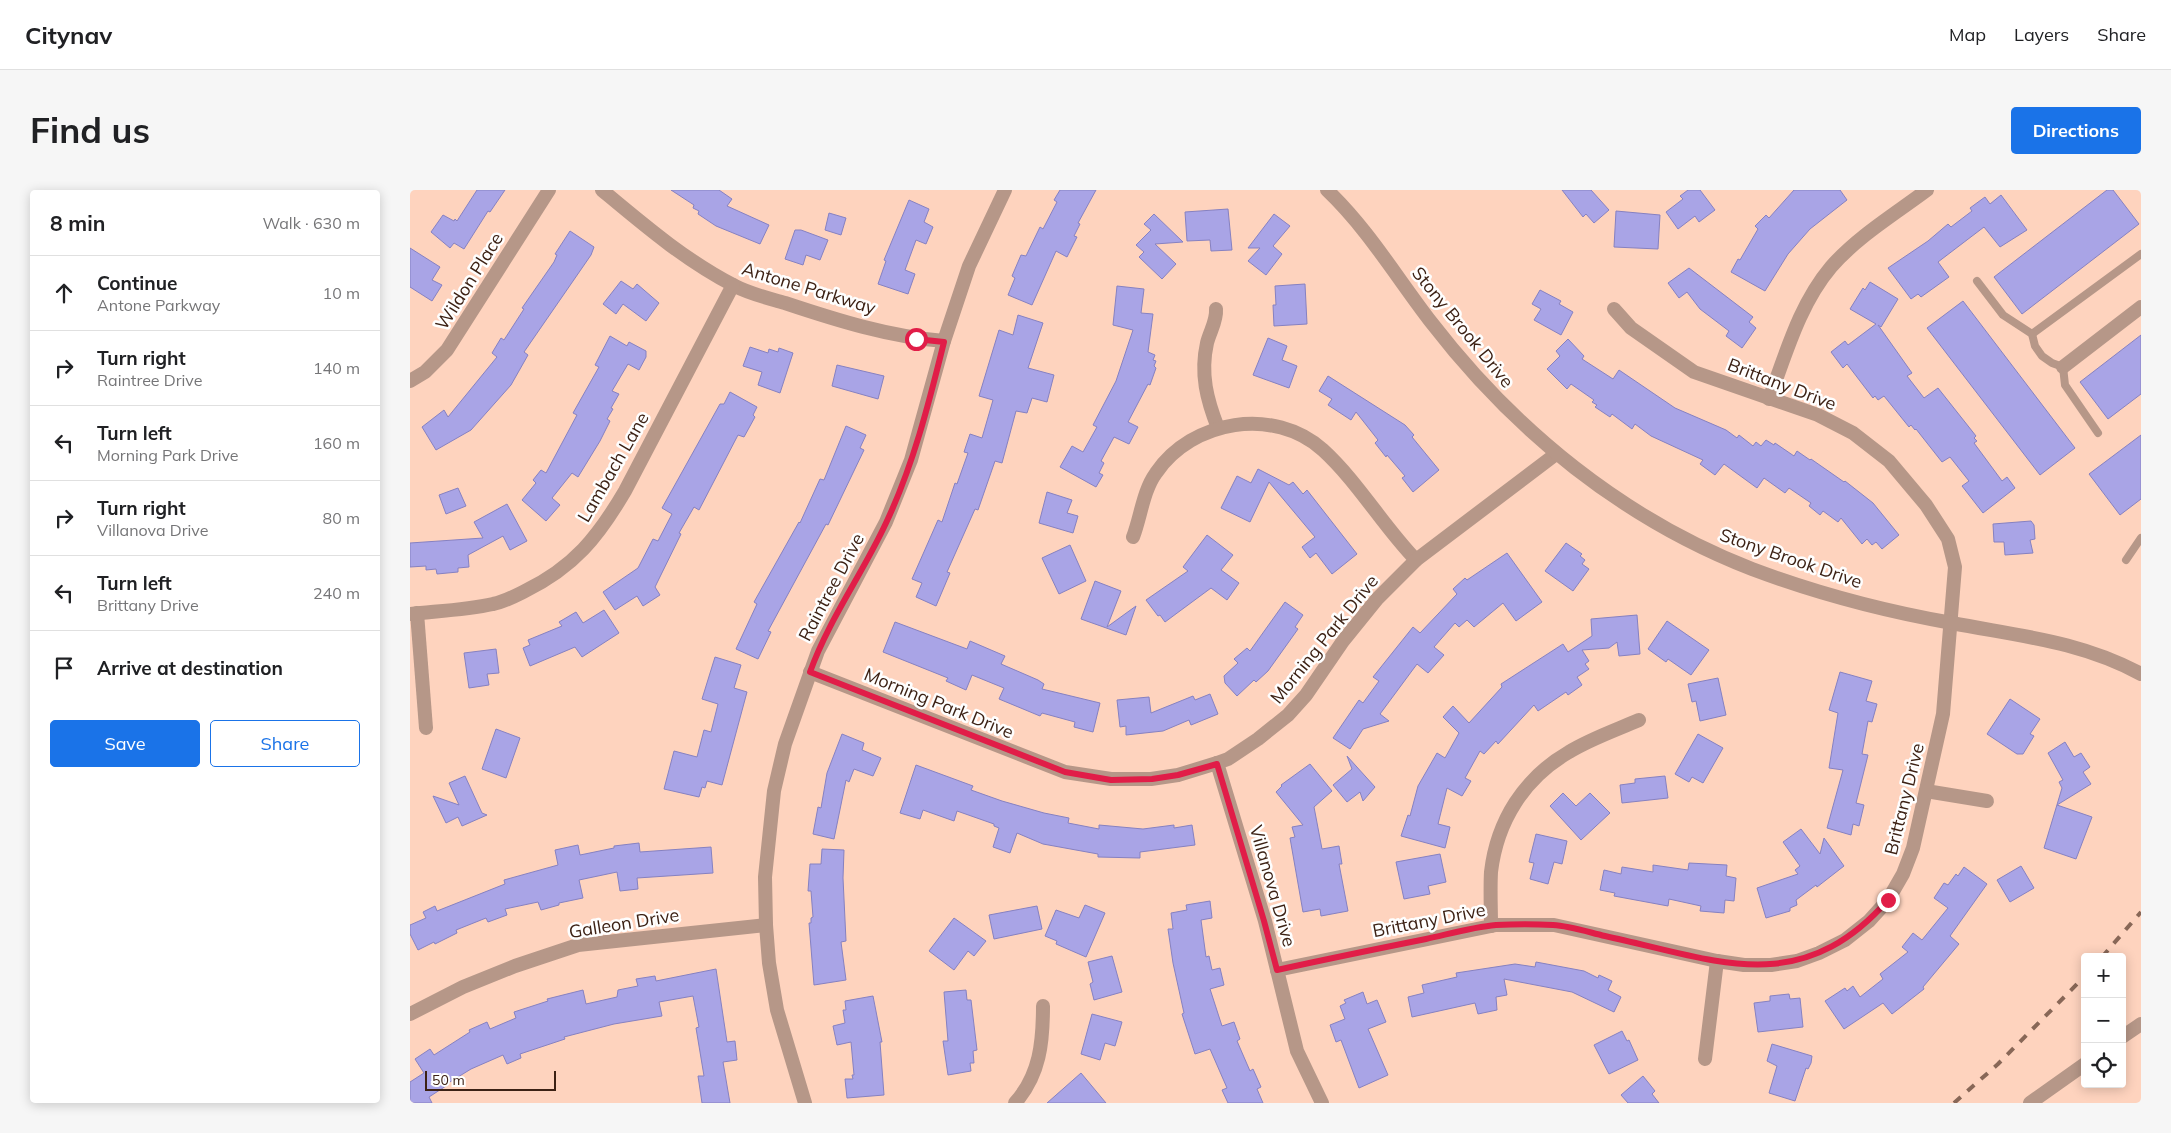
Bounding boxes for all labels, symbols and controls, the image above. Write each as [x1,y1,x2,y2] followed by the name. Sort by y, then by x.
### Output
[25,20,112,50] text: Citynav
[1949,23,1986,46] text: Map
[2014,23,2069,46] text: Layers
[2097,23,2146,46] text: Share
[2011,107,2141,154] button: Directions
[30,108,150,152] text: Find us
[50,210,105,236] text: 8 min
[262,213,360,233] text: Walk · 630 m
[430,228,508,334] street label: Wildon Place
[739,257,879,319] street label: Antone Parkway
[1407,262,1519,392] street label: Stony Brook Drive
[97,271,177,295] text: Continue
[50,279,78,307] icon: ahead
[323,283,360,303] text: 10 m
[97,295,220,315] text: Antone Parkway
[905,328,928,351] route start
[97,346,186,370] text: Turn right
[1724,353,1840,415] street label: Brittany Drive
[50,354,78,382] icon: right
[313,358,360,378] text: 140 m
[97,370,202,390] text: Raintree Drive
[572,408,654,526] street label: Lambach Lane
[97,421,172,445] text: Turn left
[50,429,78,457] icon: left
[313,433,360,453] text: 160 m
[97,445,239,465] text: Morning Park Drive
[97,496,186,520] text: Turn right
[50,504,78,532] icon: right
[323,508,360,528] text: 80 m
[97,520,208,540] text: Villanova Drive
[1717,523,1865,593] street label: Stony Brook Drive
[793,529,869,645] street label: Raintree Drive
[1265,570,1383,708] street label: Morning Park Drive
[97,571,172,595] text: Turn left
[50,579,78,607] icon: left
[313,583,360,603] text: 240 m
[97,595,199,615] text: Brittany Drive
[50,654,78,682] icon: arrive
[97,656,283,680] text: Arrive at destination
[861,663,1017,743] street label: Morning Park Drive
[50,720,200,767] button: Save
[210,720,360,767] button: Share
[1879,741,1929,857] street label: Brittany Drive
[1245,823,1301,949] street label: Villanova Drive
[1877,889,1900,912] route end
[1371,898,1487,942] street label: Brittany Drive
[567,903,681,943] street label: Galleon Drive
[2081,953,2126,1088] map controls
[2081,953,2126,998] button: +
[2081,998,2126,1043] button: −
[2081,1043,2126,1088] button: locate
[425,1068,556,1091] scale bar
[432,1071,465,1089] text: 50 m

